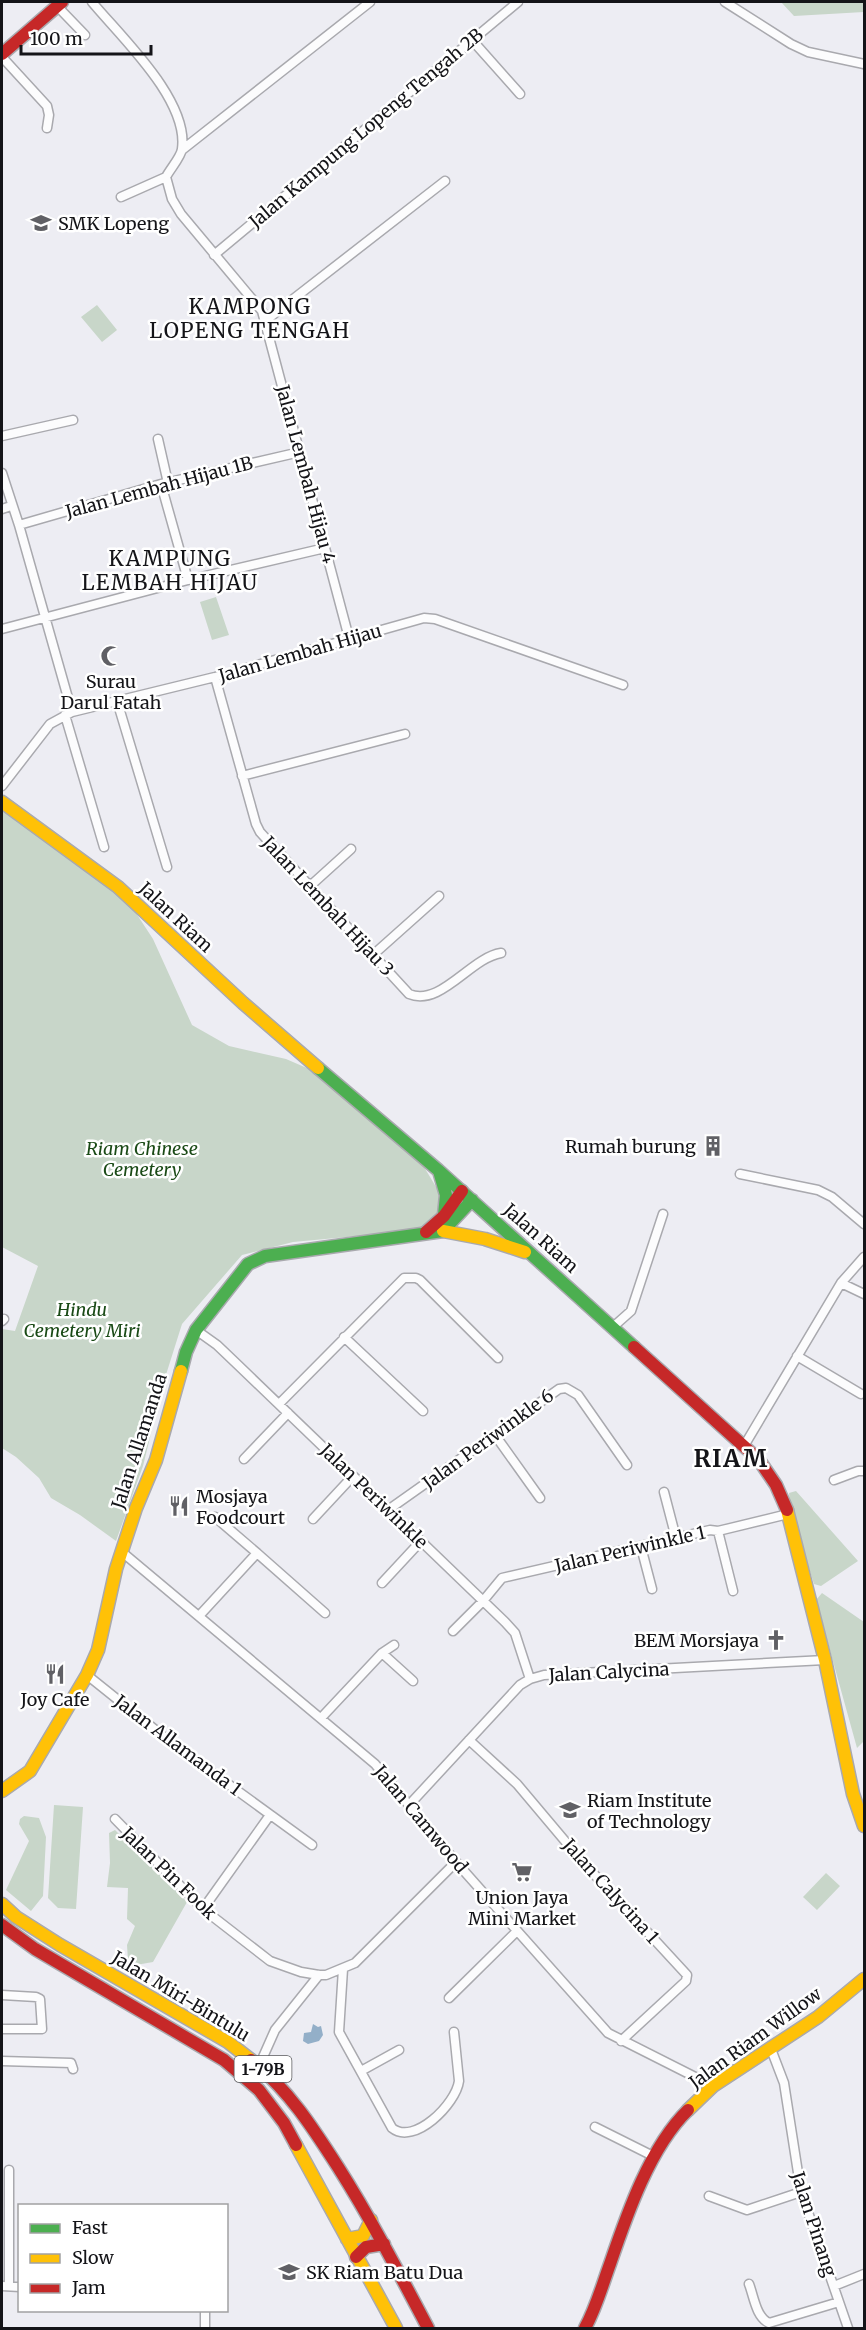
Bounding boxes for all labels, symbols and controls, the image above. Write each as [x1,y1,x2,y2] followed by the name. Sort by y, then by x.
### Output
[21,18,152,56] scale bar
[243,23,488,233] street label: Jalan Kampung Lopeng Tengah 2B
[30,27,83,50] text: 100 m
[29,211,53,235] school or university icon: SMK Lopeng
[58,212,169,235] place label: SMK Lopeng
[149,293,351,344] district label: KAMPONG LOPENG TENGAH
[271,381,341,566] street label: Jalan Lembah Hijau 4
[62,451,255,523] street label: Jalan Lembah Hijau 1B
[81,545,259,596] district label: KAMPUNG LEMBAH HIJAU
[215,619,384,688] street label: Jalan Lembah Hijau
[99,644,123,668] mosque icon: Surau Darul Fatah
[61,670,162,714] place label: Surau Darul Fatah
[256,830,399,981] street label: Jalan Lembah Hijau 3
[133,876,218,957] street label: Jalan Riam
[701,1134,725,1158] building icon: Rumah burung
[565,1135,696,1158] place label: Rumah burung
[86,1137,198,1181] park label: Riam Chinese Cemetery
[498,1198,583,1278] street label: Jalan Riam
[23,1298,141,1342] park label: Hindu Cemetery Miri
[106,1370,172,1513] street label: Jalan Allamanda
[417,1384,558,1495] street label: Jalan Periwinkle 6
[314,1438,433,1553] street label: Jalan Periwinkle
[693,1443,769,1474] district label: RIAM
[196,1485,285,1529] place label: Mosjaya Foodcourt
[167,1494,191,1518] restaurant icon: Mosjaya Foodcourt
[552,1521,707,1578] street label: Jalan Periwinkle 1
[764,1628,788,1652] church icon: BEM Morsjaya
[634,1629,759,1652] place label: BEM Morsjaya
[547,1657,670,1687] street label: Jalan Calycina
[43,1662,67,1686] restaurant icon: Joy Cafe
[20,1688,89,1711] place label: Joy Cafe
[109,1689,246,1800] street label: Jalan Allamanda 1
[368,1759,473,1878] street label: Jalan Camwood
[587,1789,712,1833] place label: Riam Institute of Technology
[558,1798,582,1822] school or university icon: Riam Institute of Technology
[116,1821,222,1925] street label: Jalan Pin Fook
[557,1833,664,1948] street label: Jalan Calycina 1
[510,1860,534,1884] supermarket icon: Union Jaya Mini Market
[468,1886,576,1930] place label: Union Jaya Mini Market
[107,1945,254,2046] street label: Jalan Miri-Bintulu
[684,1982,826,2094] street label: Jalan Riam Willow
[234,2056,292,2082] road number: 1-79B
[786,2168,842,2279] street label: Jalan Pinang
[18,2204,228,2312] legend
[72,2216,108,2239] text: Fast
[72,2246,115,2269] text: Slow
[277,2260,301,2284] school or university icon: SK Riam Batu Dua
[306,2261,464,2284] place label: SK Riam Batu Dua
[71,2276,106,2299] text: Jam

